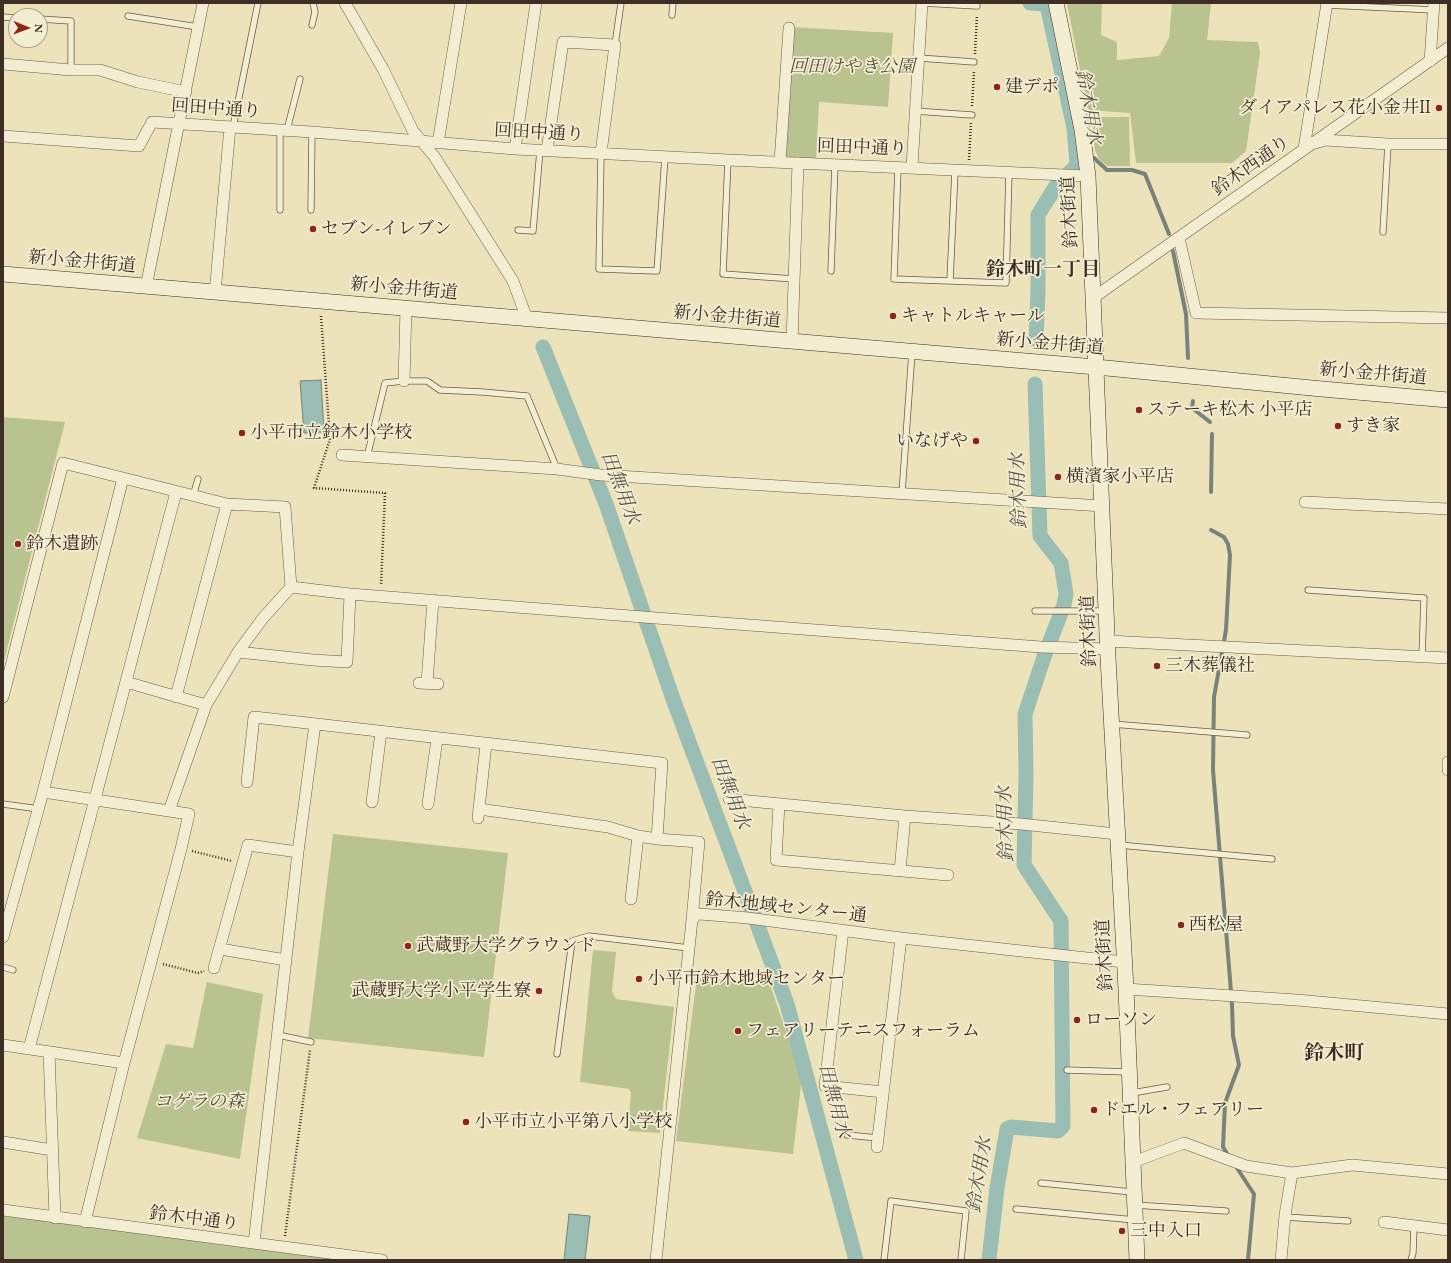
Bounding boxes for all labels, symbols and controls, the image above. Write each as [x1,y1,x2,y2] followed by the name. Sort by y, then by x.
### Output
[8,8,48,48] north arrow
[32,24,46,33] text: N
[789,56,915,78] park label: 回田けやき公園
[1070,68,1106,146] water label: 鈴木用水
[1005,76,1059,98] place label: 建デポ
[992,82,1002,92] marker: 建デポ
[170,95,262,123] street label: 回田中通り
[1239,97,1431,119] place label: ダイアパレス花小金井Ⅱ
[1434,103,1444,113] marker: ダイアパレス花小金井Ⅱ
[493,120,585,146] street label: 回田中通り
[1208,131,1294,201] street label: 鈴木西通り
[817,136,907,160] street label: 回田中通り
[1057,175,1083,249] street label: 鈴木街道
[321,218,452,240] place label: セブン-イレブン
[308,224,318,234] marker: セブン-イレブン
[27,247,137,277] street label: 新小金井街道
[986,259,1100,281] district label: 鈴木町一丁目
[349,274,459,304] street label: 新小金井街道
[672,302,782,332] street label: 新小金井街道
[901,305,1045,327] place label: キャトルキャール
[888,311,898,321] marker: キャトルキャール
[995,329,1105,359] street label: 新小金井街道
[1318,359,1428,389] street label: 新小金井街道
[1147,399,1313,421] place label: ステーキ松木 小平店
[1134,405,1144,415] marker: ステーキ松木 小平店
[1346,415,1400,437] place label: すき家
[1333,421,1343,431] marker: すき家
[250,422,412,444] place label: 小平市立鈴木小学校
[237,428,247,438] marker: 小平市立鈴木小学校
[896,430,968,452] place label: いなげや
[971,436,981,446] marker: いなげや
[596,448,644,528] water label: 田無用水
[1006,453,1032,529] water label: 鈴木用水
[1066,466,1174,488] place label: 横濱家小平店
[1053,472,1063,482] marker: 横濱家小平店
[26,533,98,555] place label: 鈴木遺跡
[13,539,23,549] marker: 鈴木遺跡
[1077,595,1101,667] street label: 鈴木街道
[1165,655,1255,677] place label: 三木葬儀社
[1152,661,1162,671] marker: 三木葬儀社
[706,753,754,833] water label: 田無用水
[993,786,1019,862] water label: 鈴木用水
[704,889,868,927] street label: 鈴木地域センター通
[1189,914,1243,936] place label: 西松屋
[1092,918,1118,992] street label: 鈴木街道
[1176,920,1186,930] marker: 西松屋
[416,935,596,957] place label: 武蔵野大学グラウンド
[403,941,413,951] marker: 武蔵野大学グラウンド
[647,968,845,990] place label: 小平市鈴木地域センター
[634,974,644,984] marker: 小平市鈴木地域センター
[351,980,531,1002] place label: 武蔵野大学小平学生寮
[534,986,544,996] marker: 武蔵野大学小平学生寮
[1085,1009,1157,1031] place label: ローソン
[1072,1015,1082,1025] marker: ローソン
[746,1020,980,1042] place label: フェアリーテニスフォーラム
[733,1026,743,1036] marker: フェアリーテニスフォーラム
[1304,1042,1364,1066] district label: 鈴木町
[813,1061,855,1141] water label: 田無用水
[154,1091,244,1113] park label: コゲラの森
[1102,1099,1264,1121] place label: ドエル・フェアリー
[1089,1105,1099,1115] marker: ドエル・フェアリー
[474,1111,672,1133] place label: 小平市立小平第八小学校
[461,1117,471,1127] marker: 小平市立小平第八小学校
[963,1136,997,1214] water label: 鈴木用水
[148,1203,240,1235] street label: 鈴木中通り
[1130,1220,1202,1242] place label: 三中入口
[1117,1226,1127,1236] marker: 三中入口

